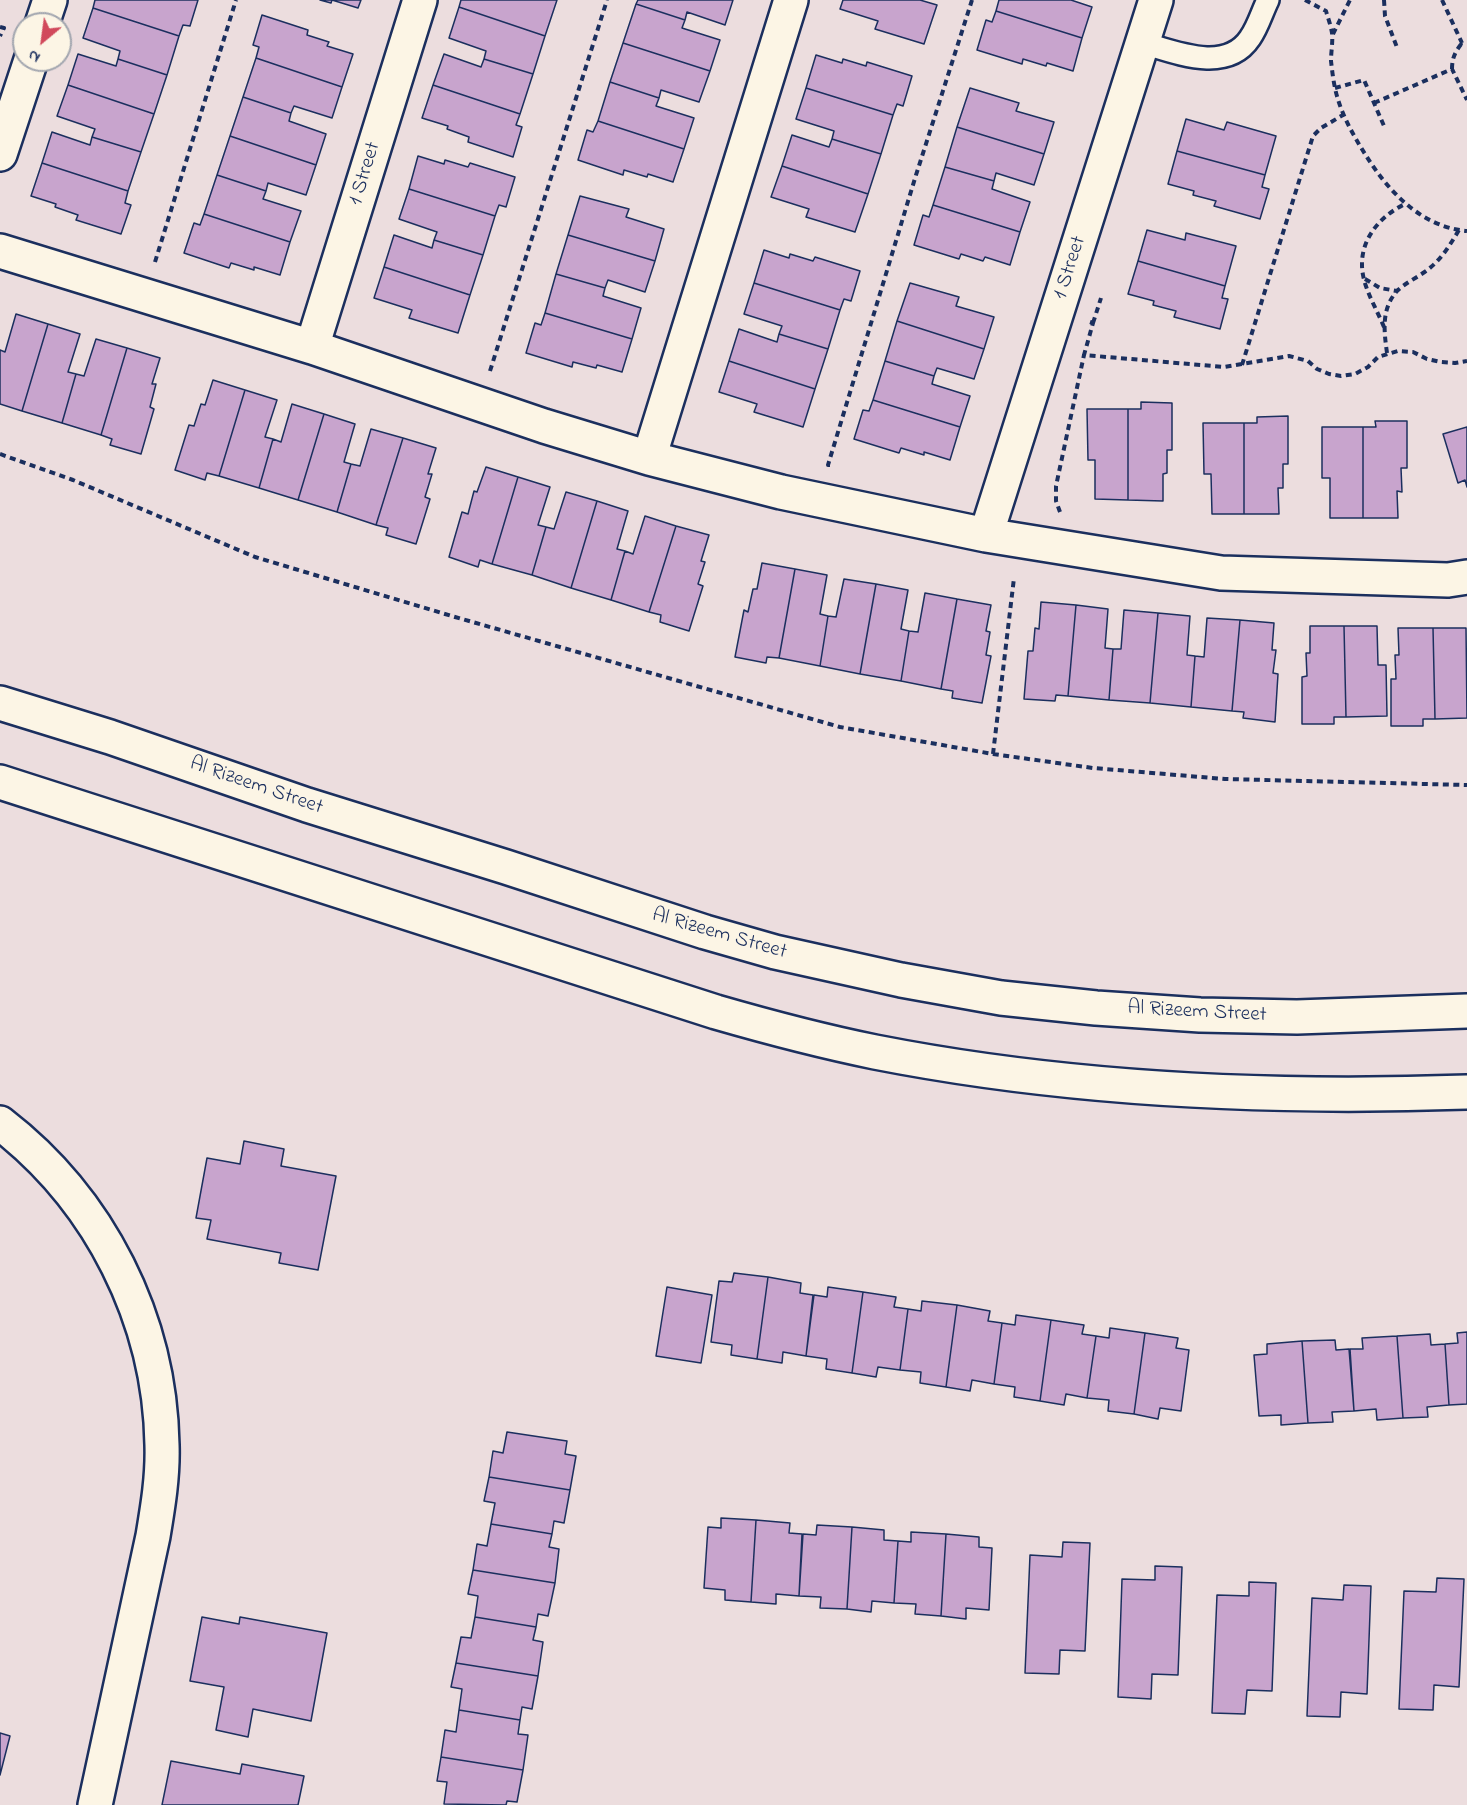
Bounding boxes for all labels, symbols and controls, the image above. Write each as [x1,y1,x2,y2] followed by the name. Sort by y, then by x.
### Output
[12,12,72,72] north arrow
[24,43,45,69] text: N
[344,139,388,209] street label: 1 Street
[1049,233,1093,303] street label: 1 Street
[186,752,326,822] street label: Al Rizeem Street
[649,904,789,966] street label: Al Rizeem Street
[1127,997,1267,1029] street label: Al Rizeem Street

